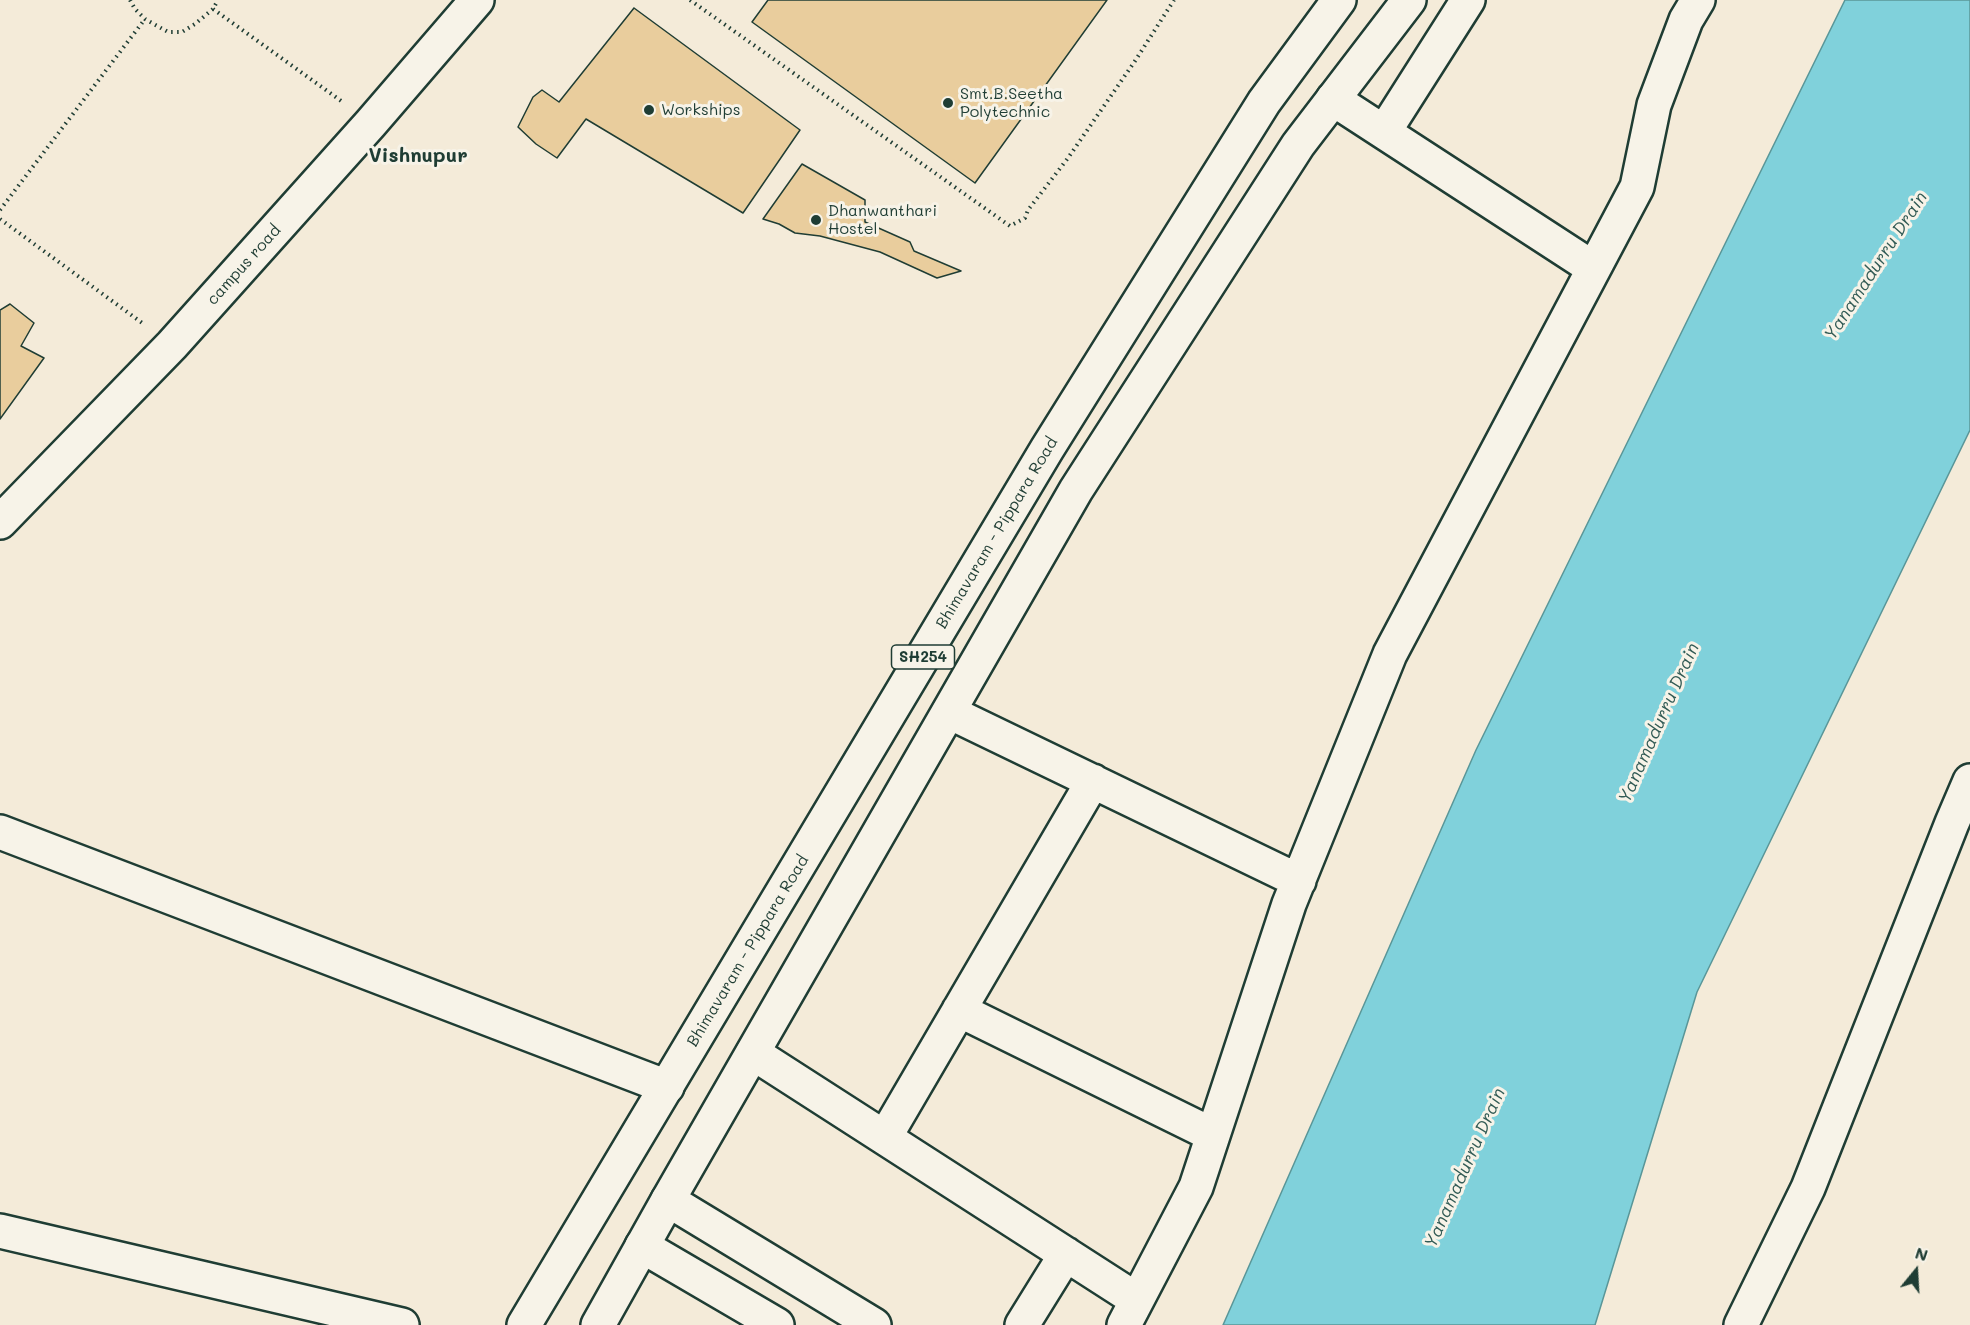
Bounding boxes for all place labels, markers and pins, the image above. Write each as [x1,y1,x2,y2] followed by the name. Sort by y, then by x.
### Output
[960,84,1063,122] place label: Smt.B.Seetha Polytechnic
[941,96,955,110] marker: Smt.B.Seetha Polytechnic
[661,100,740,120] place label: Workships
[642,103,656,117] marker: Workships
[828,201,937,239] place label: Dhanwanthari Hostel
[809,213,823,227] marker: Dhanwanthari Hostel

